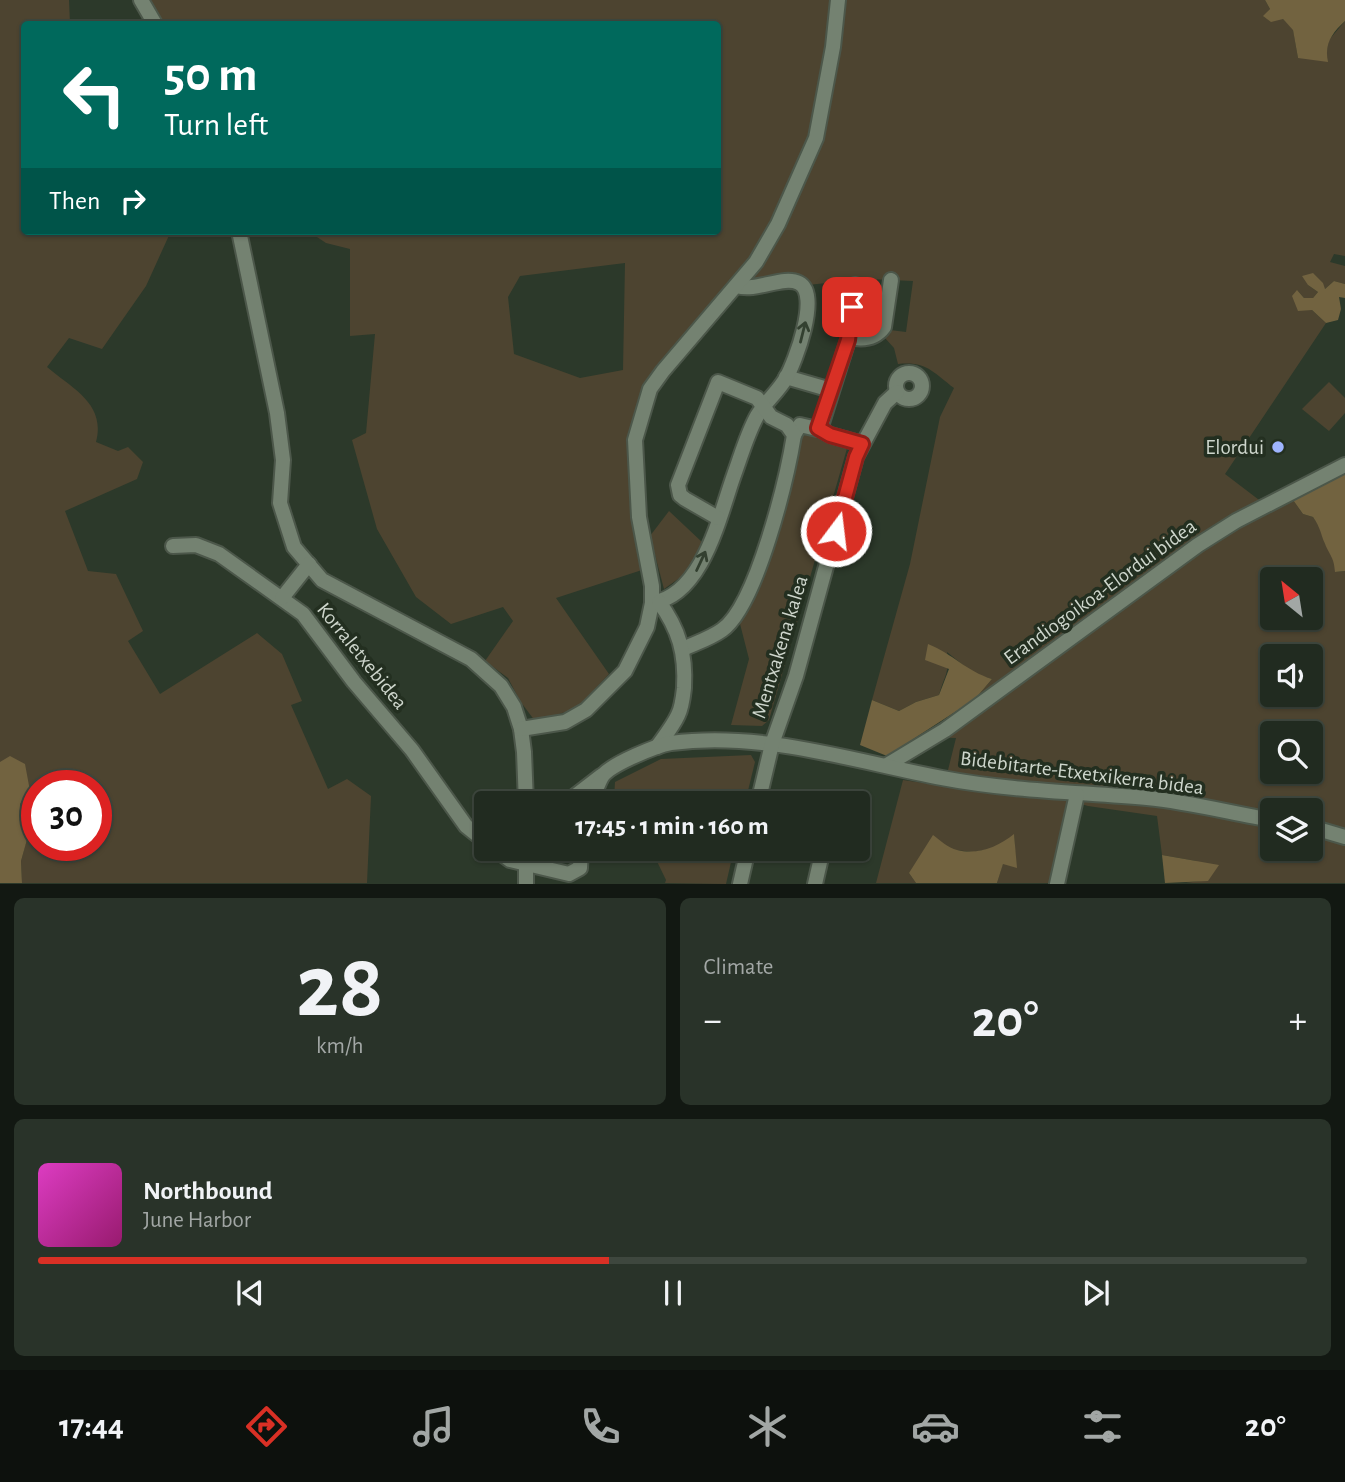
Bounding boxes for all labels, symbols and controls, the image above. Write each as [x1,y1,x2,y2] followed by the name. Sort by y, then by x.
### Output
[49,49,140,140] icon: left
[164,51,258,100] text: 50 m
[164,109,268,141] text: Turn left
[114,182,152,220] icon: right
[49,188,100,214] text: Then
[822,277,882,337] pin
[833,288,871,326] icon: arrive
[797,321,810,344] one-way arrow
[1205,437,1264,458] place label: Elordui
[1270,439,1286,455] marker: Elordui
[799,494,873,568] position arrow
[1000,515,1200,669] street label: Erandiogoikoa-Elordui bidea
[695,551,709,572] one-way arrow
[1260,567,1323,630] north arrow
[1260,567,1323,861] map controls
[748,573,812,721] street label: Mentxakena kalea
[313,599,411,713] street label: Korraletxebidea
[1260,644,1323,707] button: sound
[1260,721,1323,784] button: search
[959,748,1205,798] street label: Bidebitarte-Etxetxikerra bidea
[21,770,112,861] speed limit sign: 30
[1260,798,1323,861] button: layers
[575,813,769,839] text: 17:45 · 1 min · 160 m
[296,942,384,1033] text: 28
[704,956,773,979] text: Climate
[972,994,1039,1046] text: 20°
[704,1002,722,1040] text: −
[1289,1002,1307,1040] text: +
[316,1035,363,1058] text: km/h
[143,1178,272,1204] text: Northbound
[143,1209,251,1232] text: June Harbor
[231,1274,269,1312] icon: previous
[654,1274,692,1312] icon: pause
[1077,1274,1115,1312] icon: next
[242,1402,291,1451] icon: directions
[409,1402,458,1451] icon: music
[576,1402,625,1451] icon: phone
[743,1402,792,1451] icon: climate
[911,1402,960,1451] icon: car
[1078,1402,1127,1451] icon: filters
[59,1410,124,1442] text: 17:44
[1245,1410,1286,1442] text: 20°

